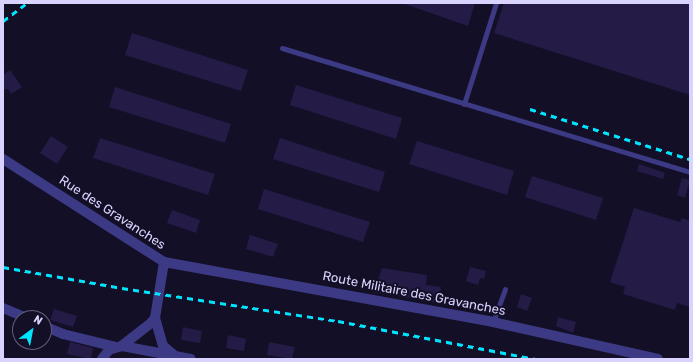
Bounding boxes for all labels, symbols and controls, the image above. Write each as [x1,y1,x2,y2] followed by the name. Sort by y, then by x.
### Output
[56,173,168,253] street label: Rue des Gravanches
[321,269,507,319] street label: Route Militaire des Gravanches
[12,310,52,350] north arrow
[31,313,45,328] text: N

